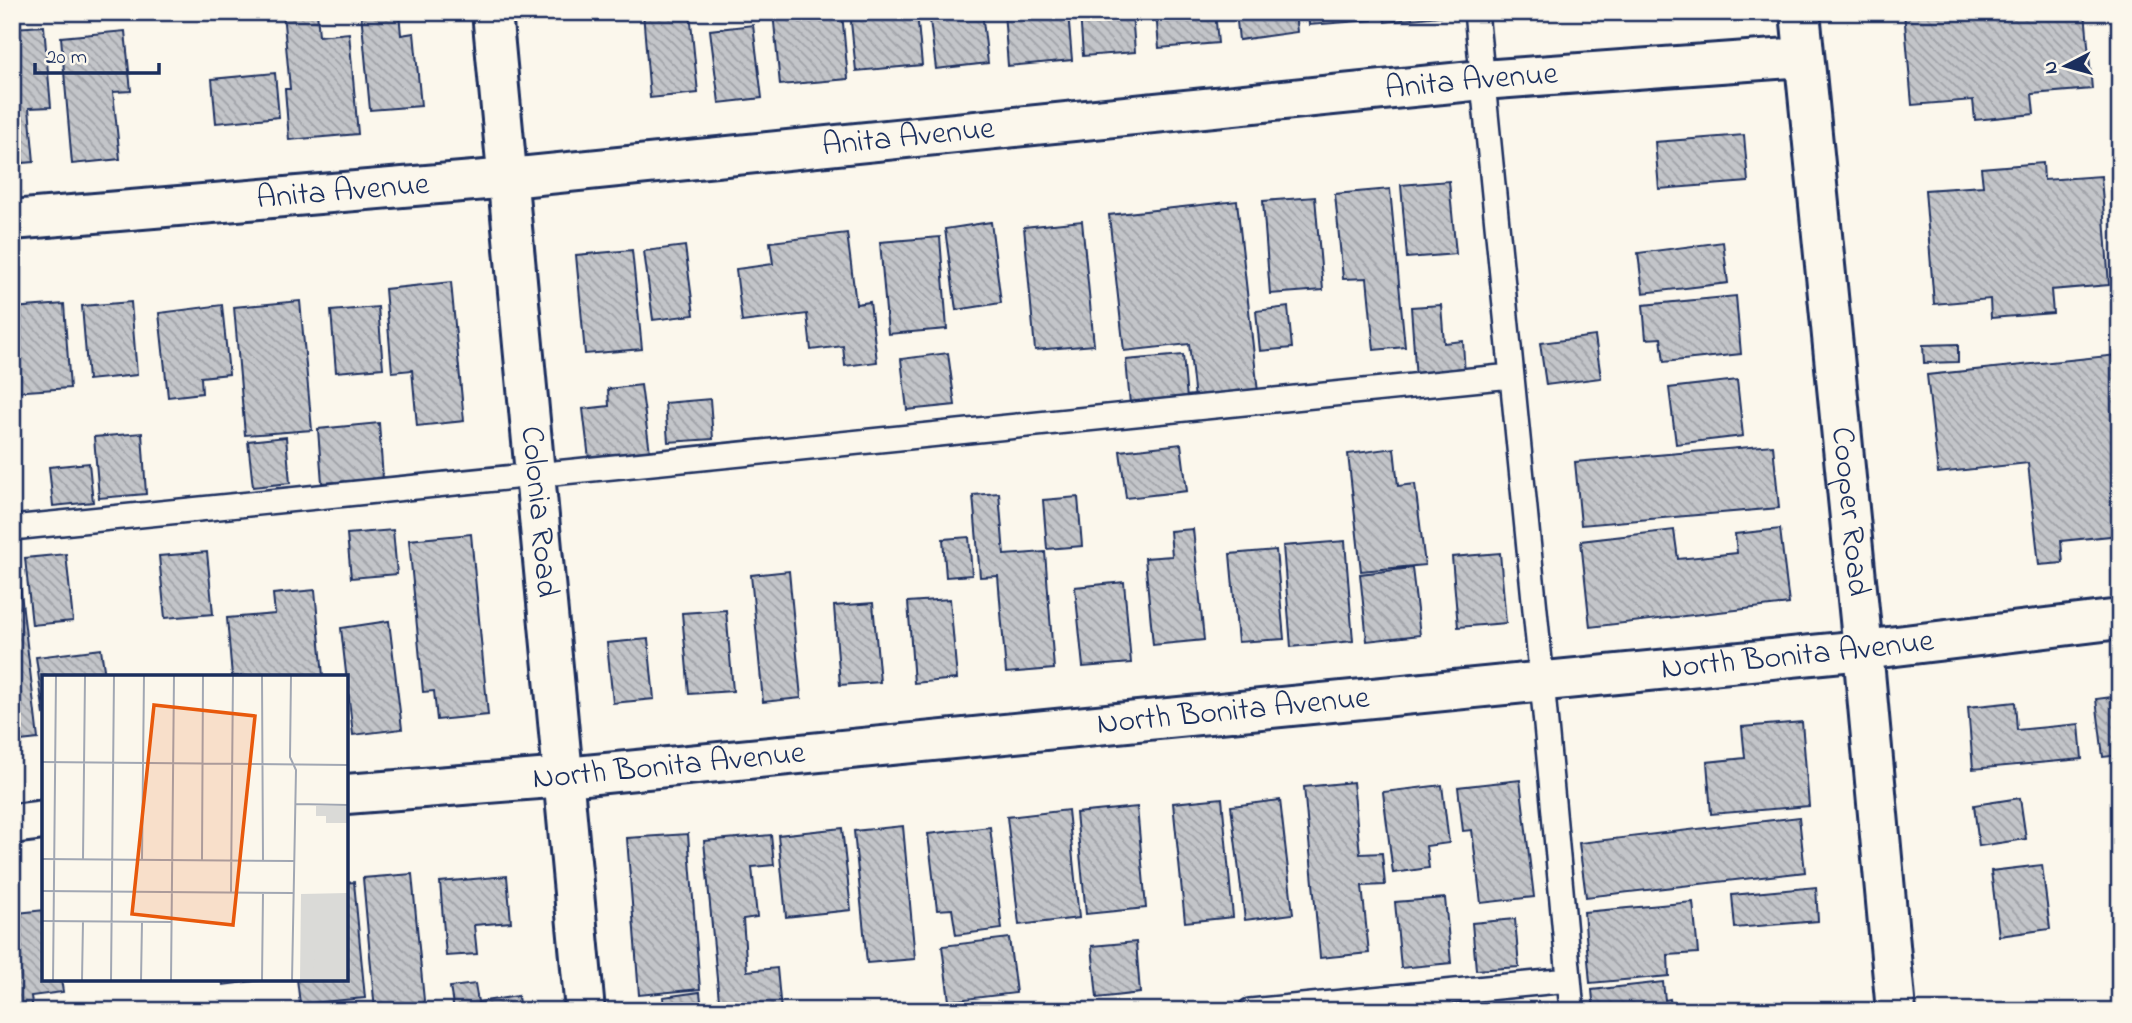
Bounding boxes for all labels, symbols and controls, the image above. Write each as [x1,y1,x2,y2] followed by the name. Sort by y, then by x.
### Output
[35,32,159,76] scale bar
[2030,32,2100,102] north arrow
[46,43,87,73] text: 20 m
[1383,51,1560,113] street label: Anita Avenue
[2037,60,2066,75] text: N
[820,106,997,170] street label: Anita Avenue
[255,161,432,223] street label: Anita Avenue
[507,424,570,600] street label: Colonia Road
[1818,425,1881,599] street label: Cooper Road
[1659,618,1937,693] street label: North Bonita Avenue
[42,675,348,981] inset map
[1095,675,1372,748] street label: North Bonita Avenue
[531,730,808,803] street label: North Bonita Avenue

